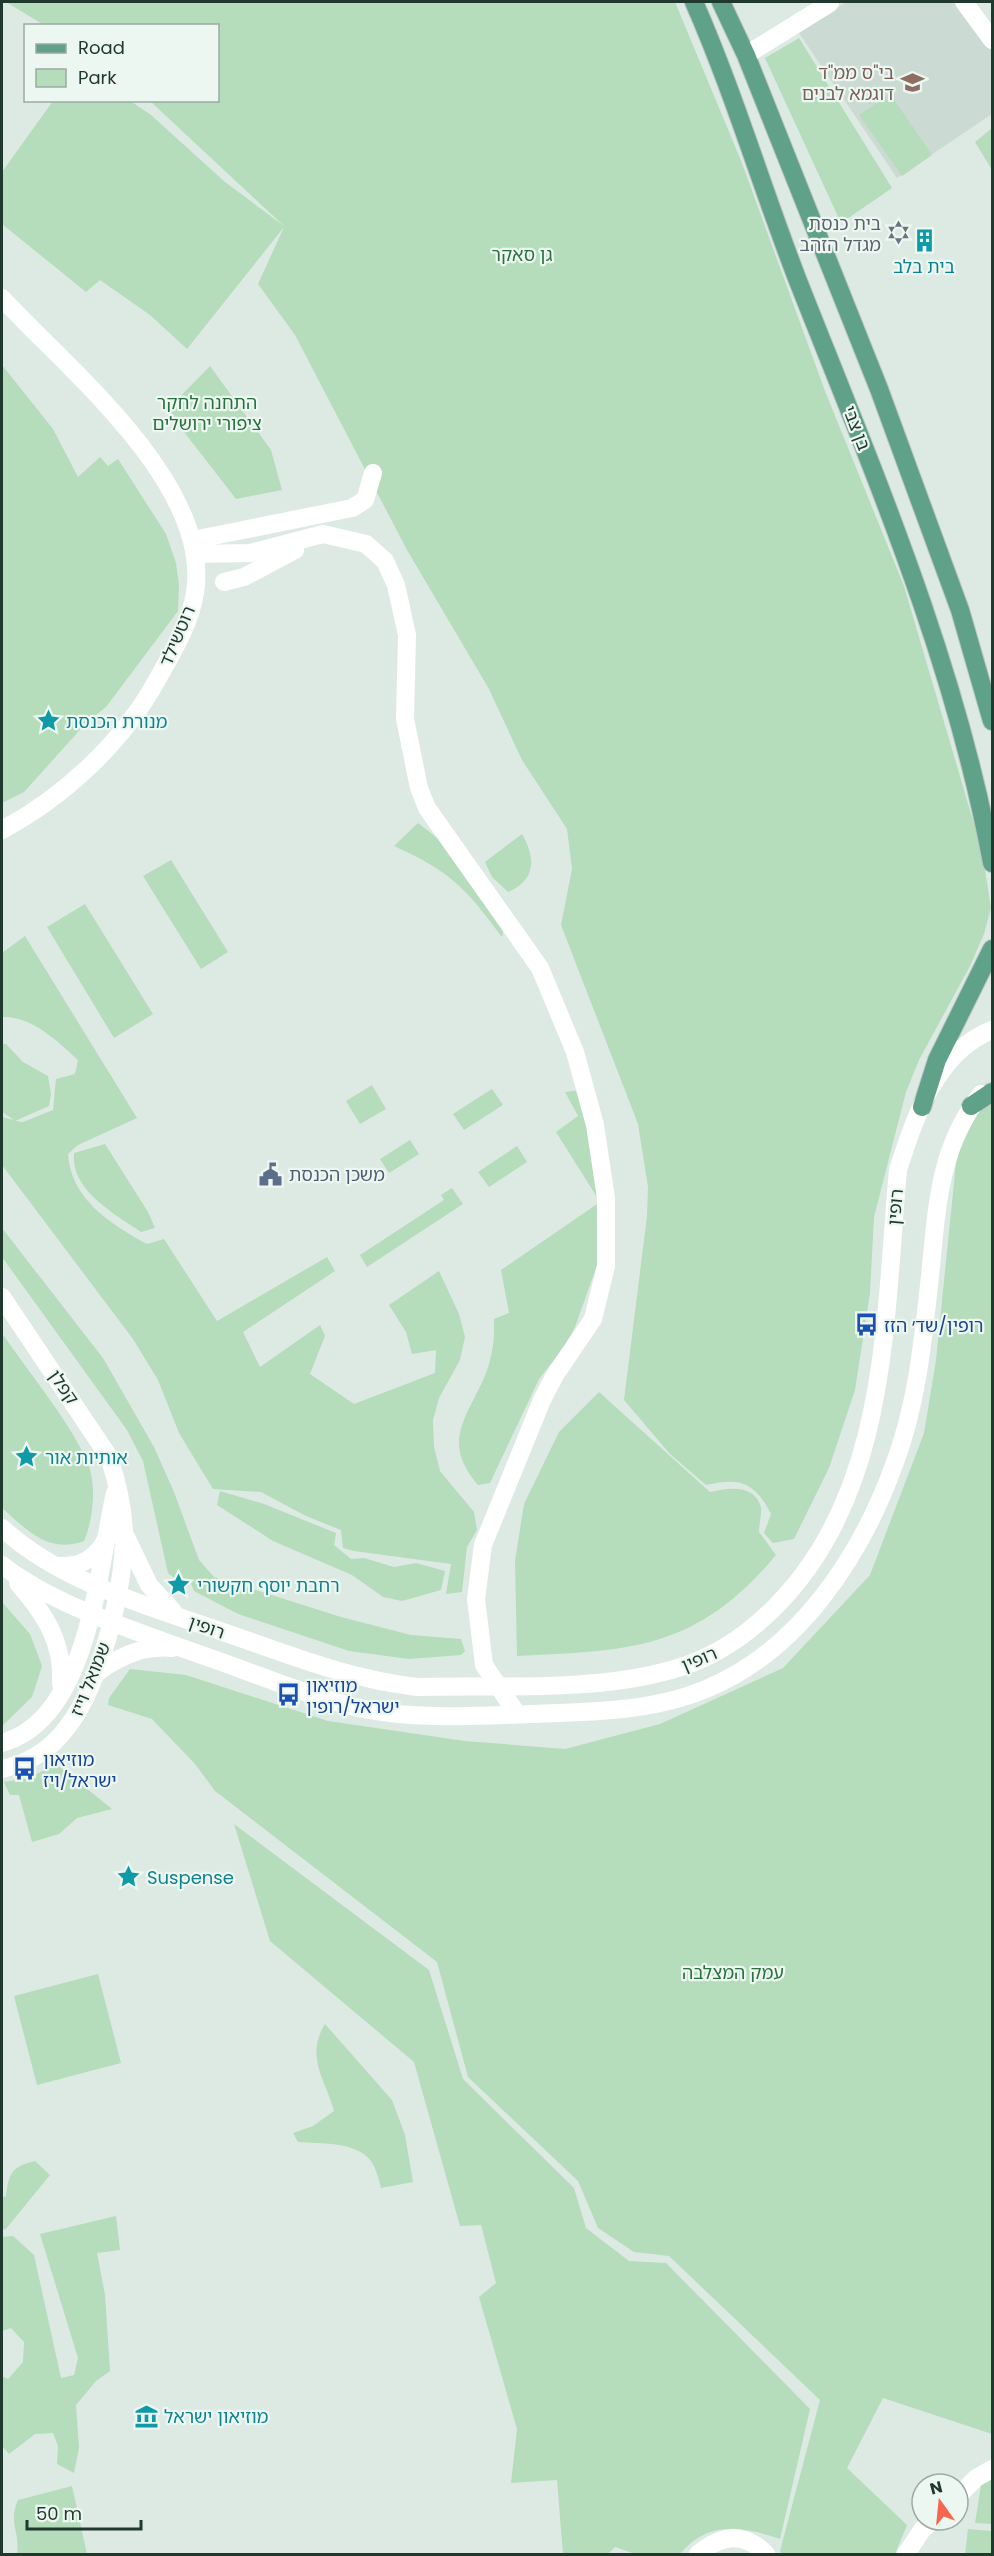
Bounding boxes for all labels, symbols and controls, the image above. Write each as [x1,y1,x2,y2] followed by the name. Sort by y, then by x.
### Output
[24,24,219,102] legend
[78,35,125,60] text: Road
[802,60,894,106] place label: בי"ס ממ"ד דוגמא לבנים
[78,65,117,90] text: Park
[899,69,925,95] school or university icon: בי"ס ממ"ד דוגמא לבנים
[800,211,881,257] place label: בית כנסת מגדל הזהב
[886,220,912,246] synagogue icon: בית כנסת מגדל הזהב
[911,227,937,253] building icon: בית בלב
[492,242,553,267] park label: גן סאקר
[893,254,955,279] place label: בית בלב
[152,390,262,436] park label: התחנה לחקר ציפורי ירושלים
[837,402,877,454] street label: בן צבי
[153,602,201,670] street label: רוטשילד
[35,708,61,734] place icon: מנורת הכנסת
[66,709,167,734] place label: מנורת הכנסת
[258,1161,284,1187] public building icon: משכן הכנסת
[289,1162,385,1187] place label: משכן הכנסת
[881,1188,909,1226] street label: רופין
[853,1312,879,1338] bus stop icon: רופין/שד׳ הזז
[884,1313,983,1338] place label: רופין/שד׳ הזז
[43,1365,85,1409] street label: קפלן
[14,1444,40,1470] place icon: אותיות אור
[45,1445,128,1470] place label: אותיות אור
[166,1572,192,1598] place icon: רחבת יוסף חקשורי
[197,1573,340,1598] place label: רחבת יוסף חקשורי
[186,1609,228,1645] street label: רופין
[64,1638,116,1720] street label: שמואל וייז
[677,1640,721,1678] street label: רופין
[306,1673,399,1719] place label: מוזיאון ישראל/רופין
[275,1682,301,1708] bus stop icon: מוזיאון ישראל/רופין
[43,1747,117,1793] place label: מוזיאון ישראל/ויז
[12,1756,38,1782] bus stop icon: מוזיאון ישראל/ויז
[116,1864,142,1890] place icon: Suspense
[147,1865,234,1890] place label: Suspense
[682,1960,784,1985] park label: עמק המצלבה
[133,2403,159,2429] museum icon: מוזיאון ישראל
[164,2404,269,2429] place label: מוזיאון ישראל
[910,2472,970,2532] north arrow
[927,2475,945,2501] text: N
[27,2493,141,2531] scale bar
[36,2501,82,2526] text: 50 m

